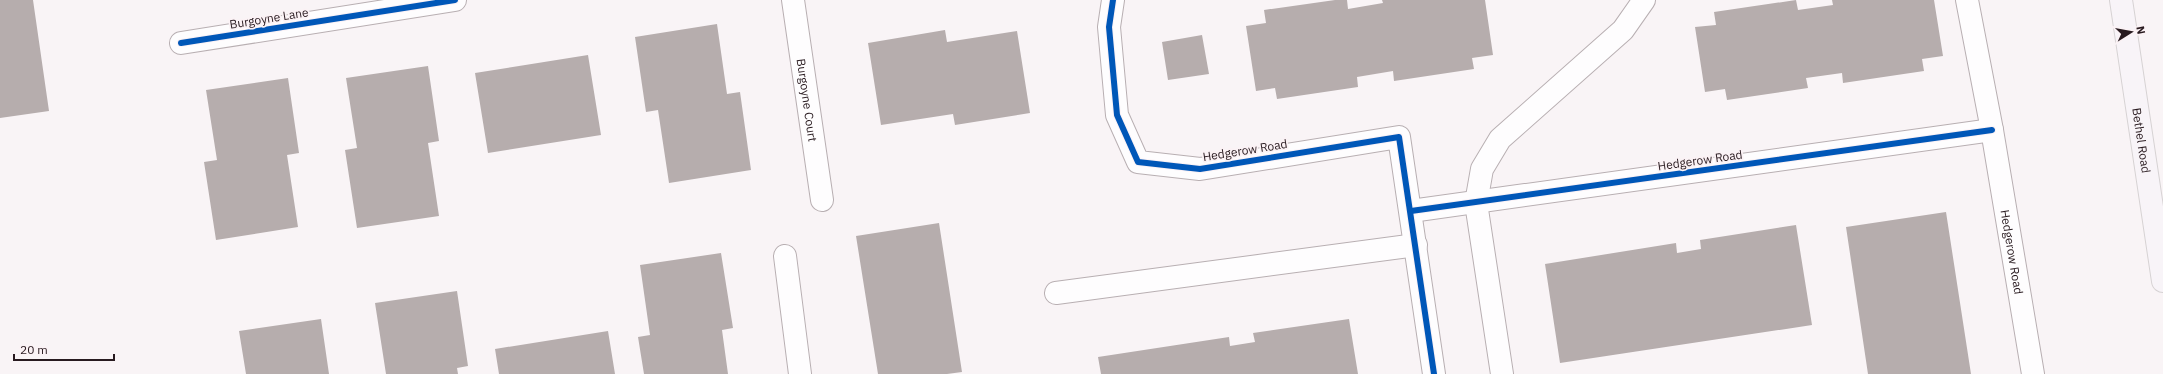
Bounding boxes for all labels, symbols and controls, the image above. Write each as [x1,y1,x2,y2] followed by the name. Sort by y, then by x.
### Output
[228,4,310,32] street label: Burgoyne Lane
[2111,12,2151,52] north arrow
[2133,25,2148,35] text: N
[794,57,821,142] street label: Burgoyne Court
[2130,107,2154,174] street label: Bethel Road
[1202,136,1288,164] street label: Hedgerow Road
[1657,147,1743,173] street label: Hedgerow Road
[1998,208,2027,295] street label: Hedgerow Road
[14,336,114,362] scale bar
[20,342,48,357] text: 20 m

